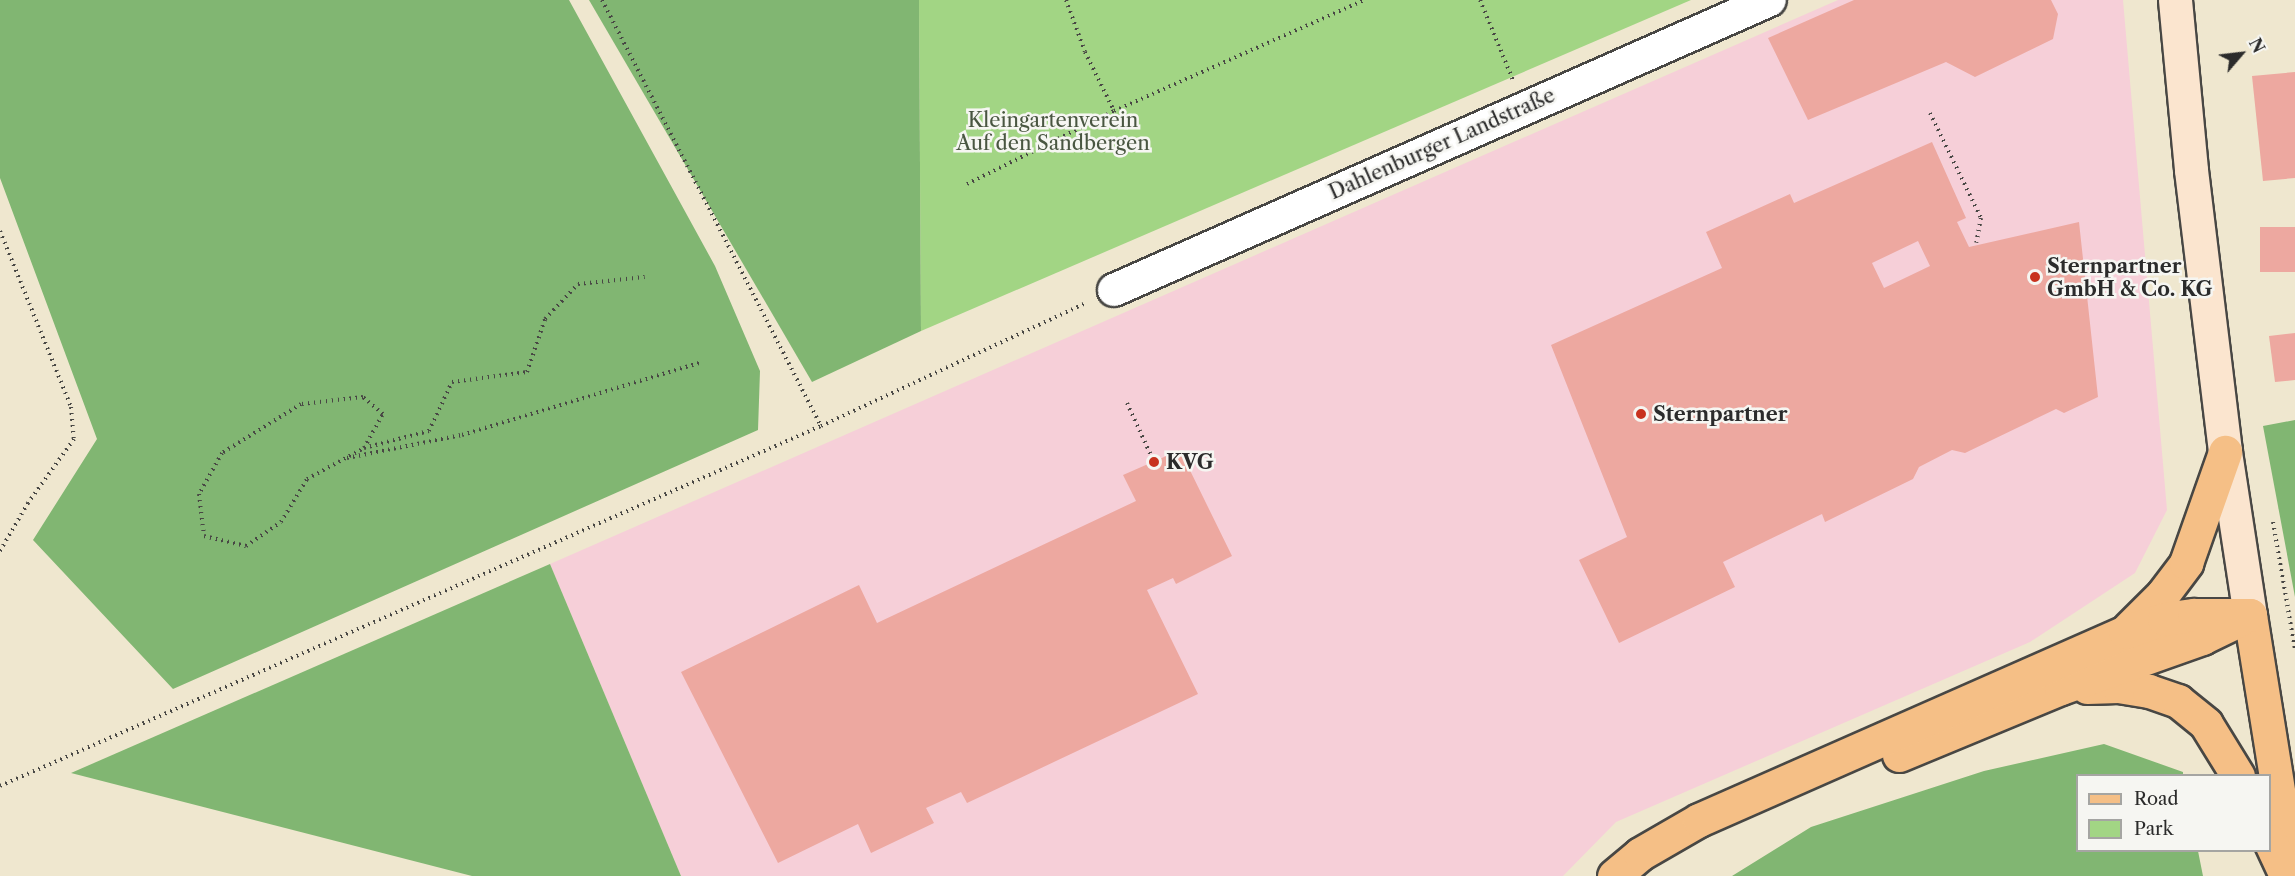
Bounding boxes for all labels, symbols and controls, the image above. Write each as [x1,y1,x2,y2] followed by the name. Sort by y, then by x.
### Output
[2211,24,2271,84] north arrow
[2245,35,2269,56] text: N
[1325,83,1559,205] street label: Dahlenburger Landstraße
[956,108,1150,155] park label: Kleingartenverein Auf den Sandbergen
[2047,254,2212,301] place label: Sternpartner GmbH & Co. KG
[2028,270,2042,284] marker: Sternpartner GmbH & Co. KG
[1653,402,1788,426] place label: Sternpartner
[1634,407,1648,421] marker: Sternpartner
[1166,450,1214,474] place label: KVG
[1147,455,1161,469] marker: KVG
[2076,774,2271,852] legend
[2134,788,2179,810] text: Road
[2134,818,2173,840] text: Park

